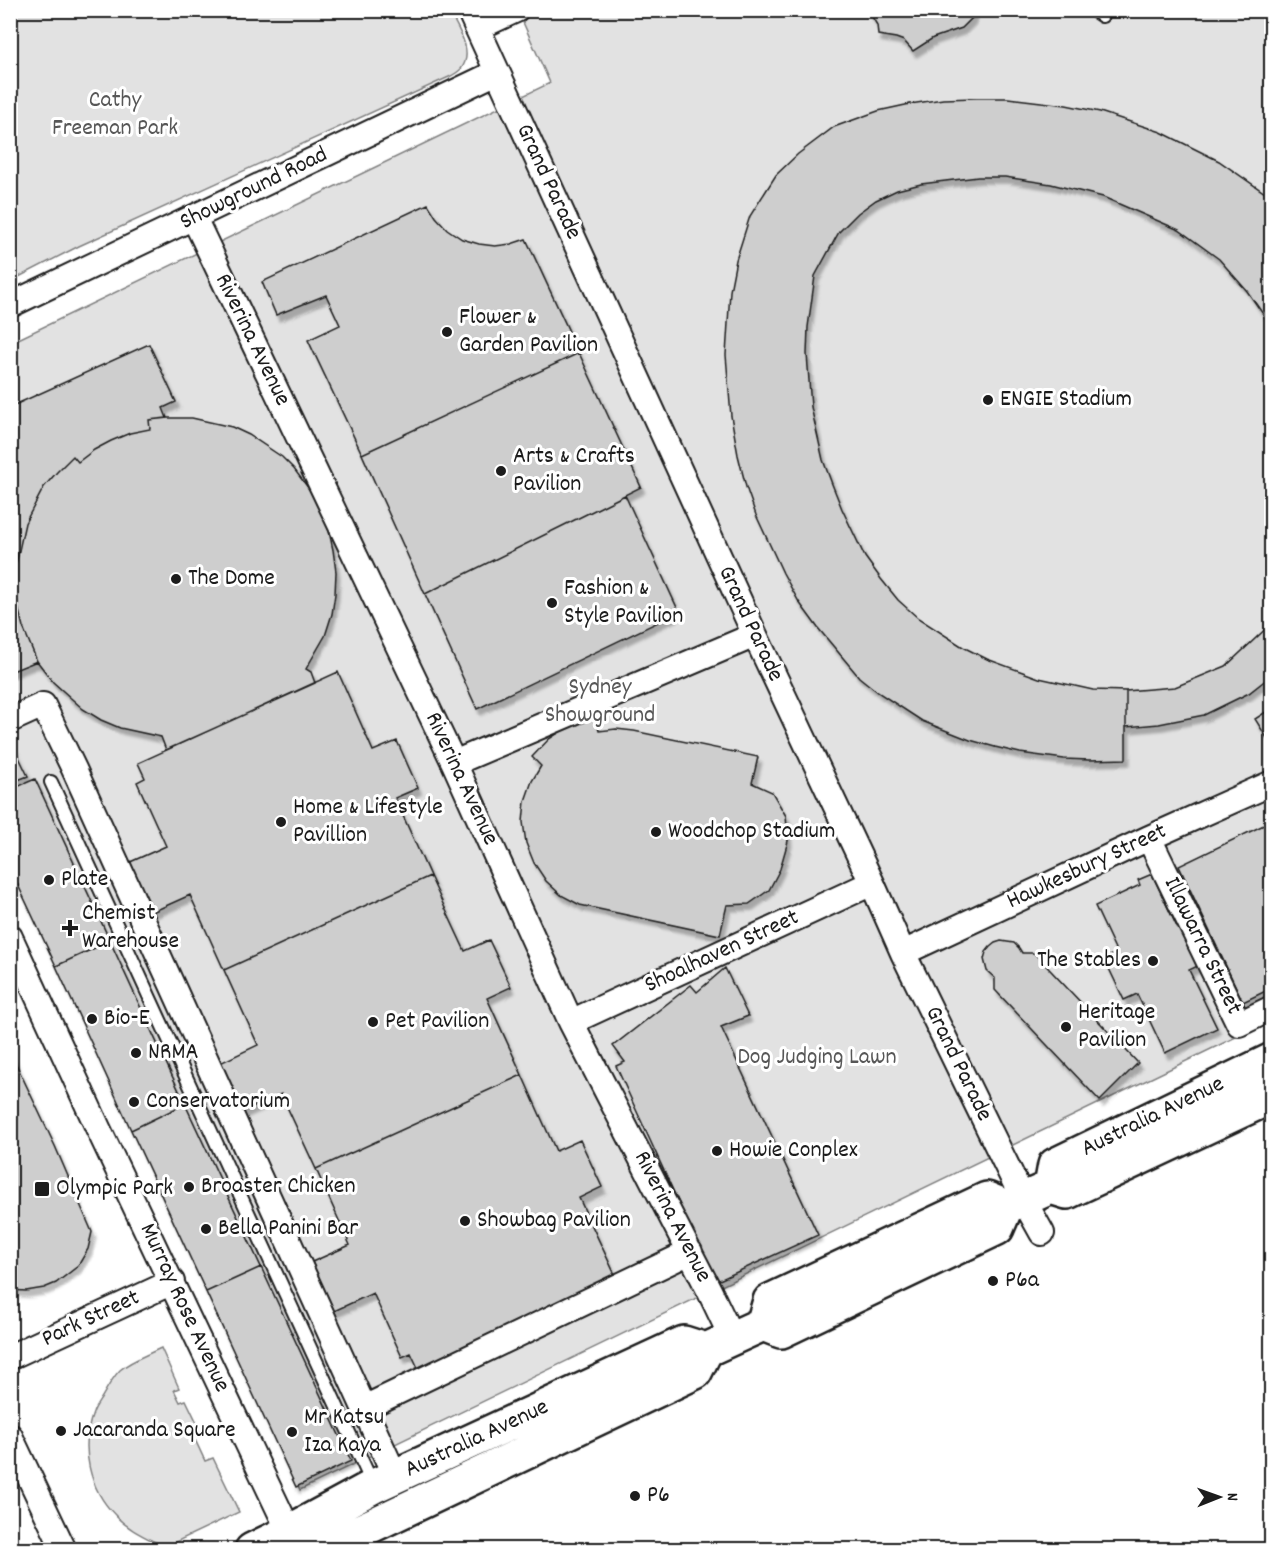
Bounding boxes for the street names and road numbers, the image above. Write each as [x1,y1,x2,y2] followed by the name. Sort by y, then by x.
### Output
[506,119,590,245] street label: Grand Parade
[174,138,334,240] street label: Showground Road
[205,268,299,412] street label: Riverina Avenue
[708,561,792,687] street label: Grand Parade
[415,707,507,851] street label: Riverina Avenue
[1002,815,1173,919] street label: Hawkesbury Street
[1154,871,1250,1021] street label: Illawarra Street
[639,901,805,1003] street label: Shoalhaven Street
[915,1001,1001,1127] street label: Grand Parade
[1076,1068,1230,1166] street label: Australia Avenue
[624,1145,720,1289] street label: Riverina Avenue
[130,1218,238,1398] street label: Murray Rose Avenue
[36,1281,146,1357] street label: Park Street
[400,1391,554,1487] street label: Australia Avenue

